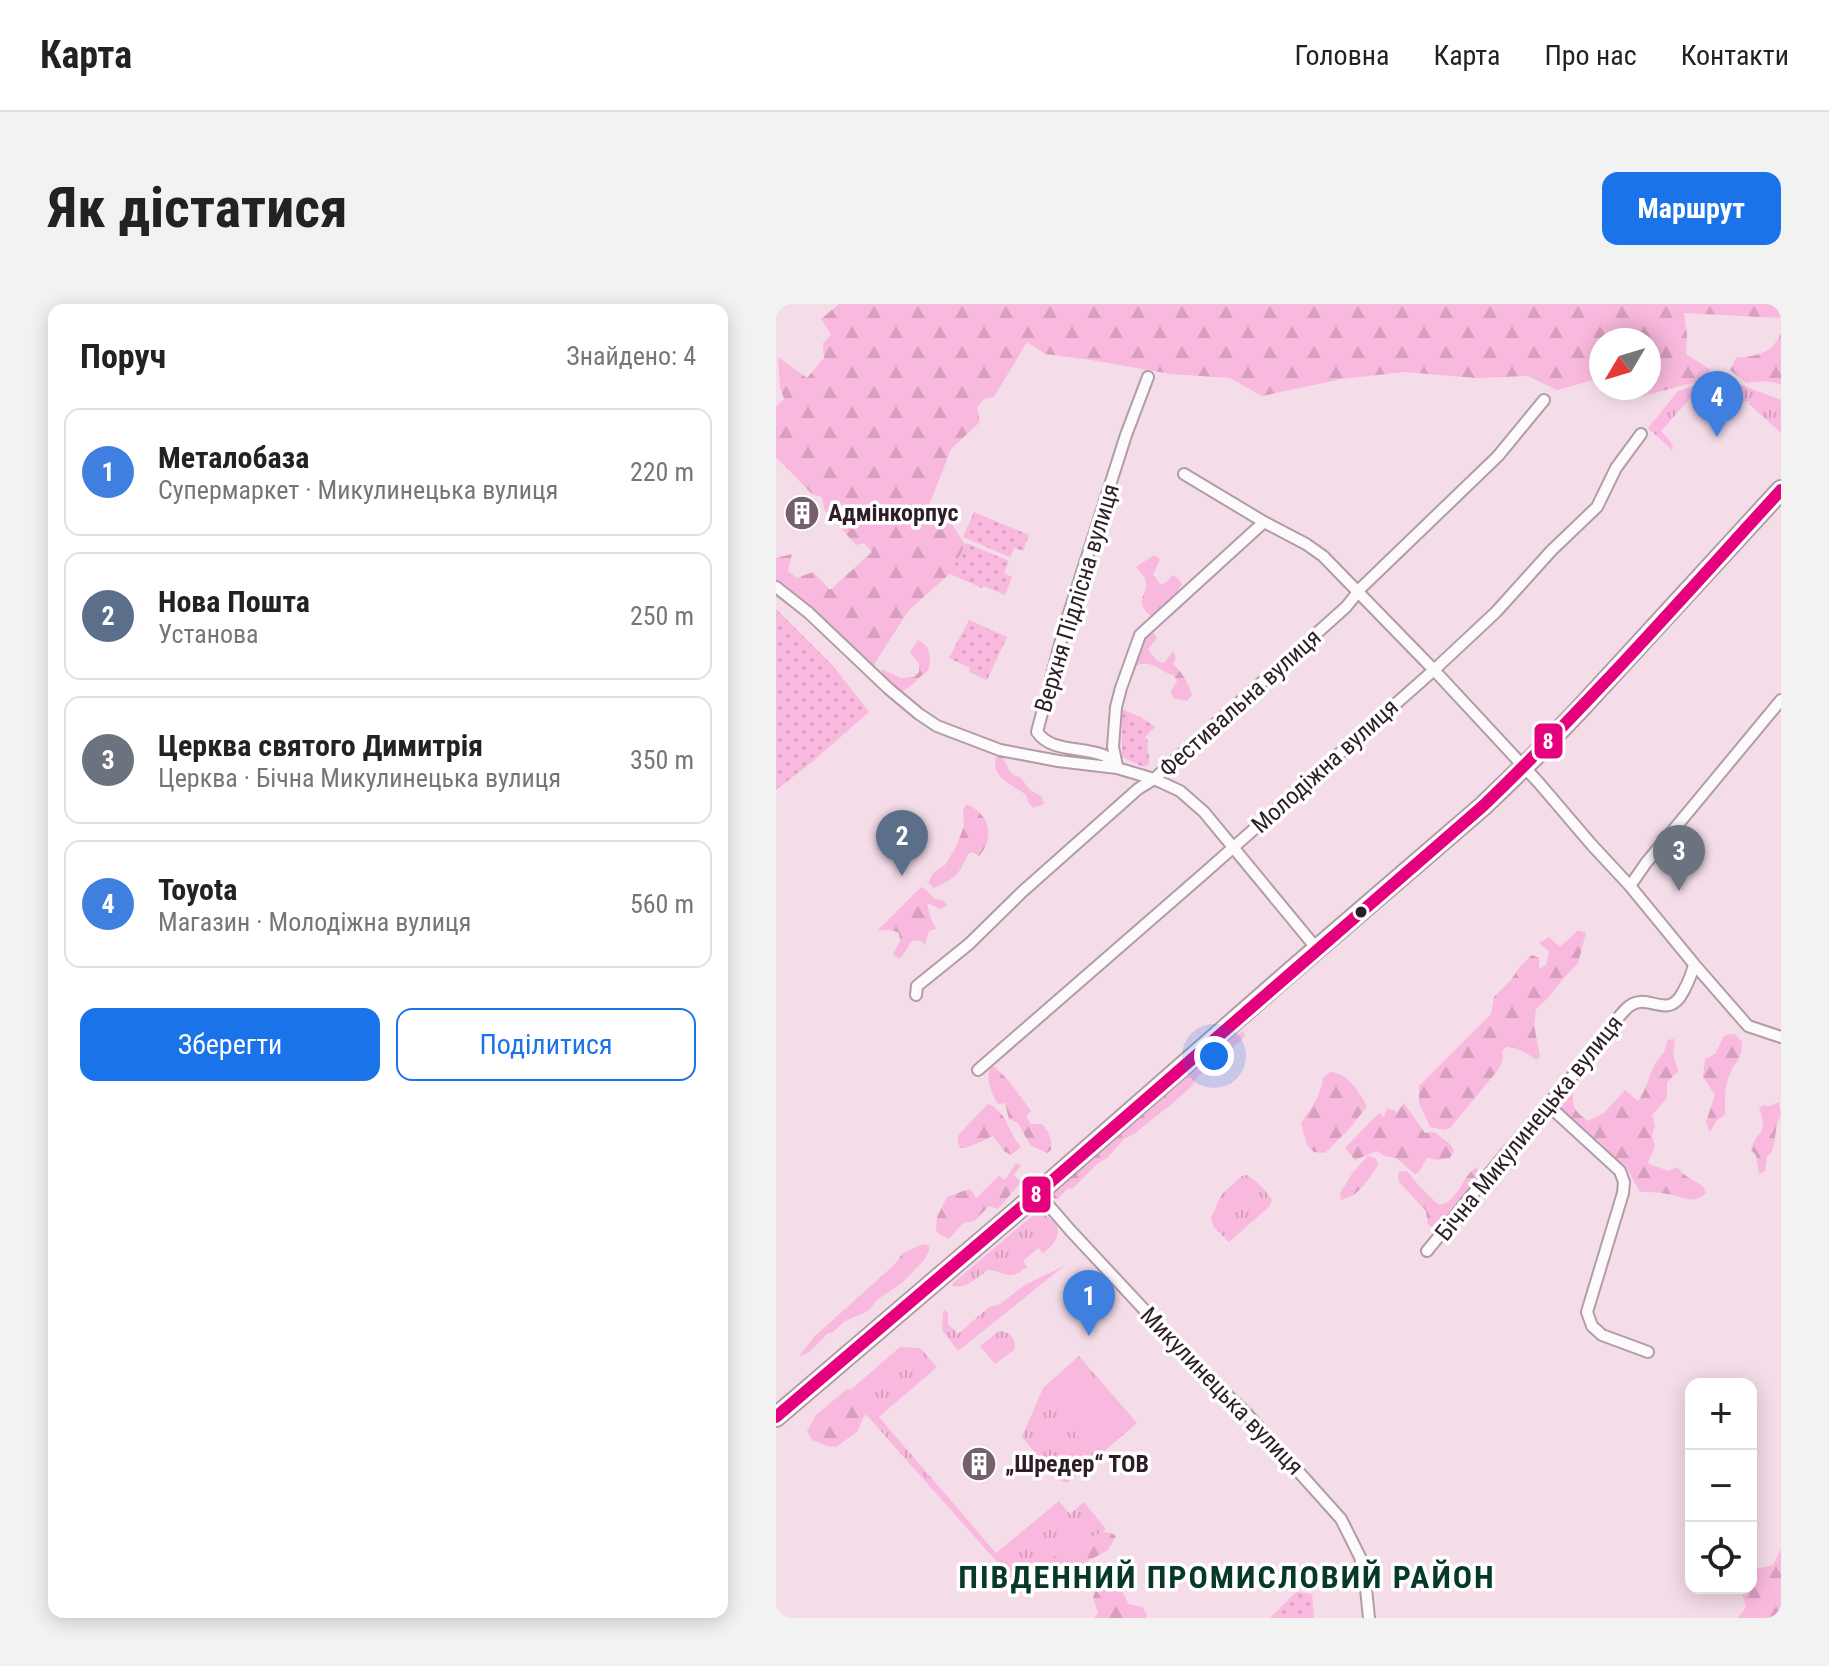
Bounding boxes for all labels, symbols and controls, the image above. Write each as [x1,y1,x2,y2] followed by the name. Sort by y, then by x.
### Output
[40,33,132,77] text: Карта
[1294,39,1389,72] text: Головна
[1433,39,1500,72] text: Карта
[1544,39,1637,72] text: Про нас
[1681,39,1789,72] text: Контакти
[1602,172,1781,245] button: Маршрут
[48,175,348,241] text: Як дістатися
[1589,328,1661,400] north arrow
[80,336,166,376] text: Поруч
[566,341,696,371] text: Знайдено: 4
[1691,371,1743,437] pin: 4
[158,440,309,475] text: Металобаза
[101,457,115,487] text: 1
[630,457,694,487] text: 220 m
[158,475,558,505] text: Супермаркет · Микулинецька вулиця
[1029,480,1125,716] street label: Верхня Підлісна вулиця
[783,494,821,532] building icon: Адмінкорпус
[828,499,958,527] place label: Адмінкорпус
[158,584,310,619] text: Нова Пошта
[101,601,115,631] text: 2
[630,601,694,631] text: 250 m
[158,619,259,649] text: Установа
[1153,623,1327,783] street label: Фестивальна вулиця
[1246,693,1404,839] street label: Молодіжна вулиця
[1533,722,1564,760] line badge: 8
[158,728,483,763] text: Церква святого Димитрія
[1542,729,1554,754] text: 8
[101,745,115,775] text: 3
[630,745,694,775] text: 350 m
[158,763,561,793] text: Церква · Бічна Микулинецька вулиця
[876,810,928,876] pin: 2
[1653,825,1705,891] pin: 3
[158,872,237,907] text: Toyota
[101,889,115,919] text: 4
[630,889,694,919] text: 560 m
[1353,904,1369,920] unlabelled marker
[158,907,471,937] text: Магазин · Молодіжна вулиця
[80,1008,380,1081] button: Зберегти
[396,1008,696,1081] button: Поділитися
[1430,1010,1628,1246] street label: Бічна Микулинецька вулиця
[1194,1036,1234,1076] your location
[1021,1175,1052,1214] line badge: 8
[1030,1182,1042,1207] text: 8
[1063,1270,1115,1336] pin: 1
[1135,1301,1309,1481] street label: Микулинецька вулиця
[1685,1378,1757,1594] map controls
[1685,1378,1757,1450] button: +
[960,1445,998,1483] building icon: „Шредер“ ТОВ
[1005,1450,1149,1478] place label: „Шредер“ ТОВ
[1685,1450,1757,1522] button: −
[1685,1522,1757,1594] button: locate
[958,1558,1496,1596] district label: ПІВДЕННИЙ ПРОМИСЛОВИЙ РАЙОН

